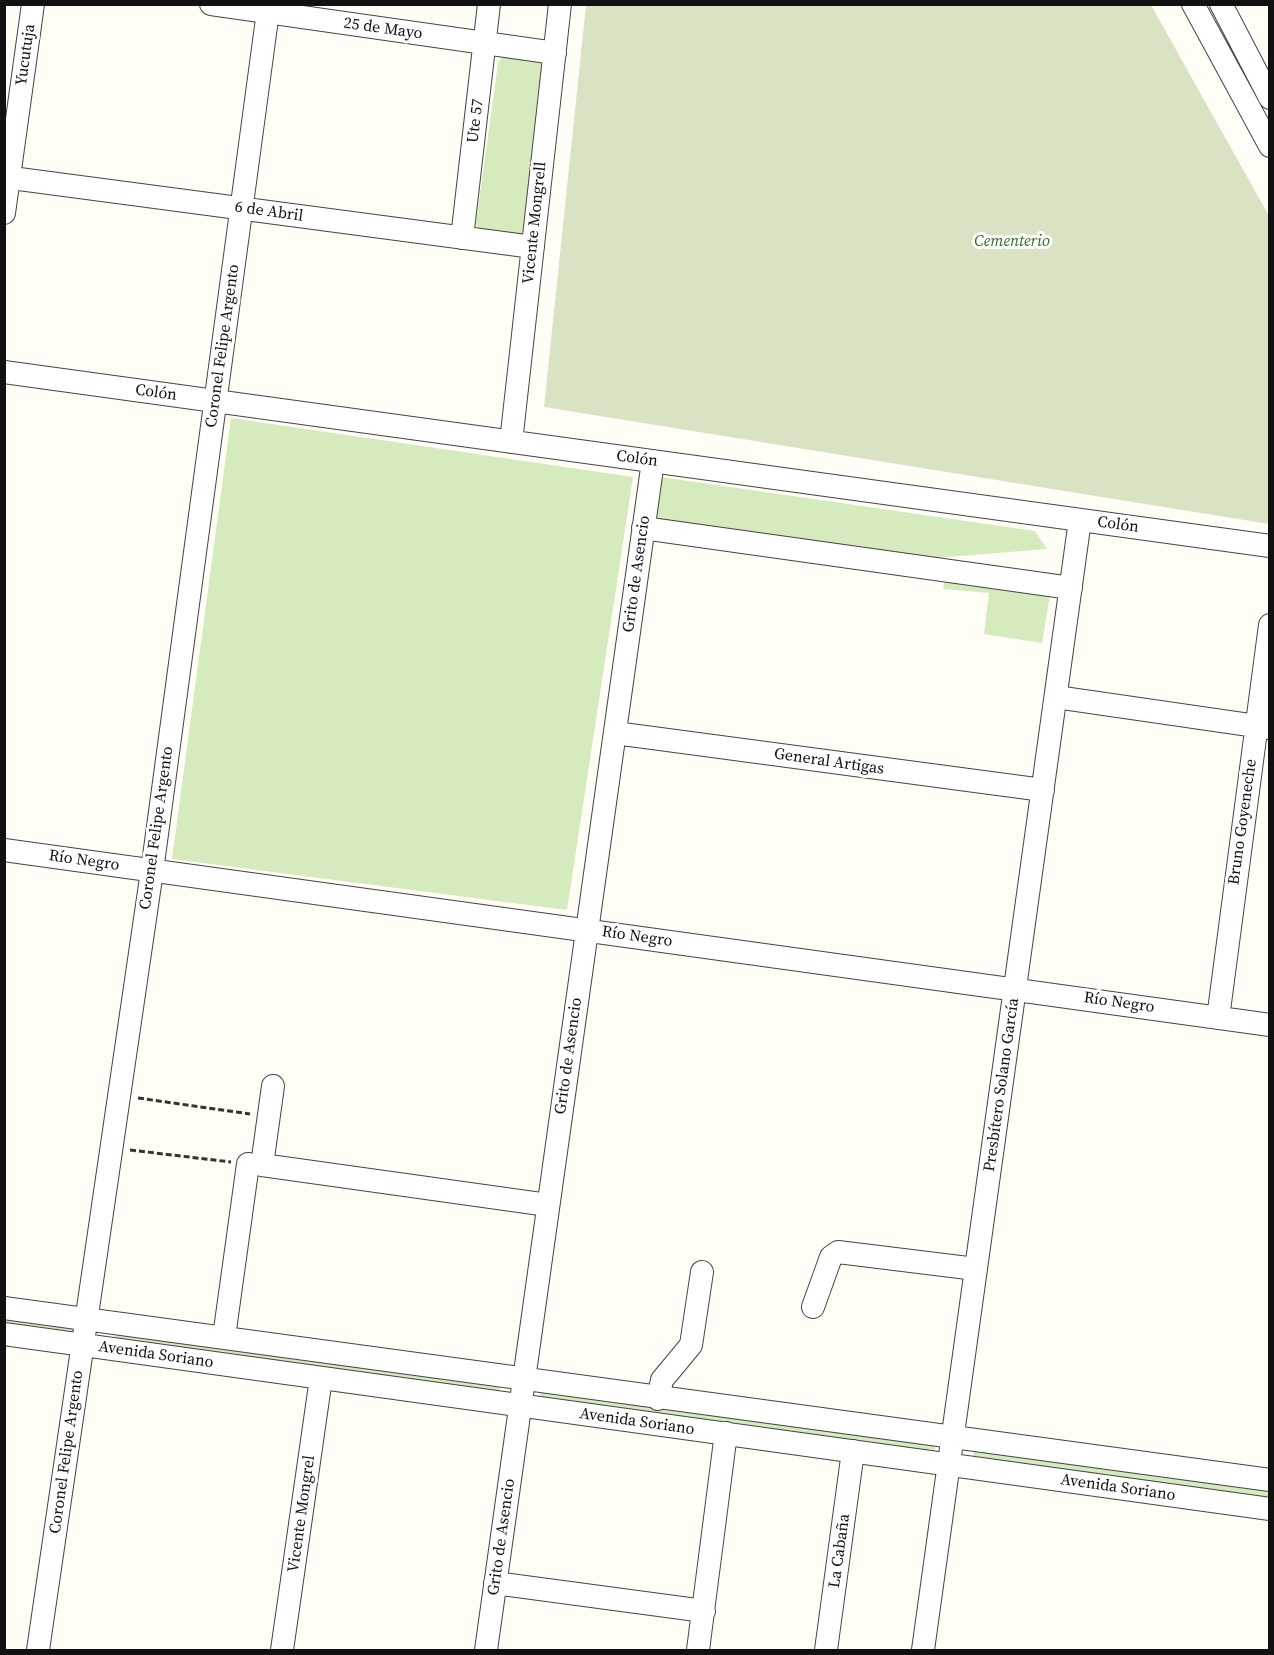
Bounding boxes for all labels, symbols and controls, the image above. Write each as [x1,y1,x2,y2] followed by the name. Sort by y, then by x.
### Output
[342,14,424,44] street label: 25 de Mayo
[12,23,40,87] street label: Yucutuja
[464,98,488,144] street label: Ute 57
[519,161,551,285] street label: Vicente Mongrell
[234,198,304,226] street label: 6 de Abril
[974,232,1050,252] park label: Cementerio
[202,263,244,429] street label: Coronel Felipe Argento
[134,381,178,405] street label: Colón
[615,447,659,471] street label: Colón
[1096,513,1140,537] street label: Colón
[619,514,655,634] street label: Grito de Asencio
[136,745,178,911] street label: Coronel Felipe Argento
[773,745,885,779] street label: General Artigas
[1225,758,1261,886] street label: Bruno Goyeneche
[47,847,121,875] street label: Río Negro
[600,923,674,951] street label: Río Negro
[1082,989,1156,1017] street label: Río Negro
[551,996,587,1116] street label: Grito de Asencio
[980,997,1024,1173] street label: Presbítero Solano García
[97,1337,215,1373] street label: Avenida Soriano
[46,1369,88,1535] street label: Coronel Felipe Argento
[578,1404,696,1440] street label: Avenida Soriano
[284,1454,320,1574] street label: Vicente Mongrel
[1059,1470,1177,1506] street label: Avenida Soriano
[484,1477,520,1597] street label: Grito de Asencio
[825,1513,855,1589] street label: La Cabaña

